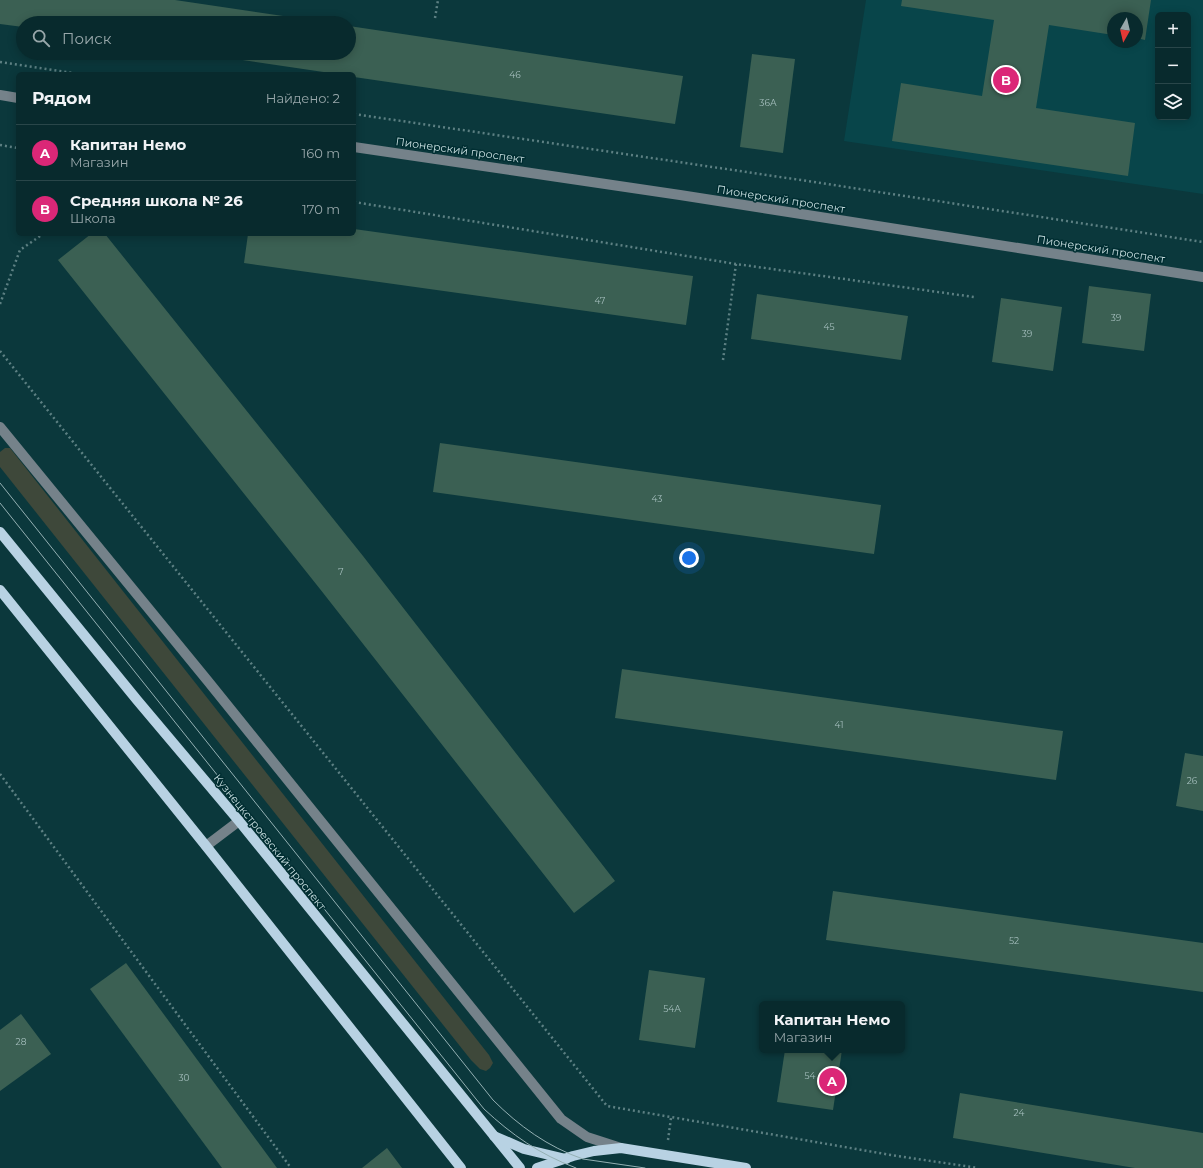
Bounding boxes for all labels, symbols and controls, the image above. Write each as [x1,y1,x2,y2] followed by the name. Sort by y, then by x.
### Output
[1107,12,1143,48] north arrow
[1155,12,1191,120] map controls
[1155,12,1191,48] button: +
[16,16,356,60] search box
[30,27,52,49] icon: search
[62,29,111,48] text: Поиск
[1155,48,1191,84] button: −
[993,65,1019,95] pin: B
[509,69,521,80] house number: 46
[1155,84,1191,120] button: layers
[32,88,91,108] text: Рядом
[266,90,340,106] text: Найдено: 2
[759,97,777,108] house number: 36А
[395,134,526,166] street label: Пионерский проспект
[70,135,186,154] text: Капитан Немо
[40,145,50,161] text: A
[302,145,340,161] text: 160 m
[70,154,129,170] text: Магазин
[716,182,847,216] street label: Пионерский проспект
[70,191,243,210] text: Средняя школа № 26
[40,201,50,217] text: B
[302,201,340,217] text: 170 m
[70,210,116,226] text: Школа
[1036,232,1167,266] street label: Пионерский проспект
[595,295,605,306] house number: 47
[1111,312,1122,323] house number: 39
[823,321,835,332] house number: 45
[1022,328,1033,339] house number: 39
[652,493,662,504] house number: 43
[679,548,699,568] your location
[338,566,344,577] house number: 7
[835,719,843,730] house number: 41
[211,771,330,914] street label: Кузнецкстроевский проспект
[1187,775,1198,786] house number: 26
[1009,935,1019,946] house number: 52
[759,1001,905,1053] popup
[663,1003,681,1014] house number: 54А
[774,1010,890,1029] text: Капитан Немо
[774,1029,832,1045] text: Магазин
[16,1036,27,1047] house number: 28
[819,1066,845,1096] pin: A
[804,1070,816,1081] house number: 54
[178,1072,190,1083] house number: 30
[1014,1107,1024,1118] house number: 24

